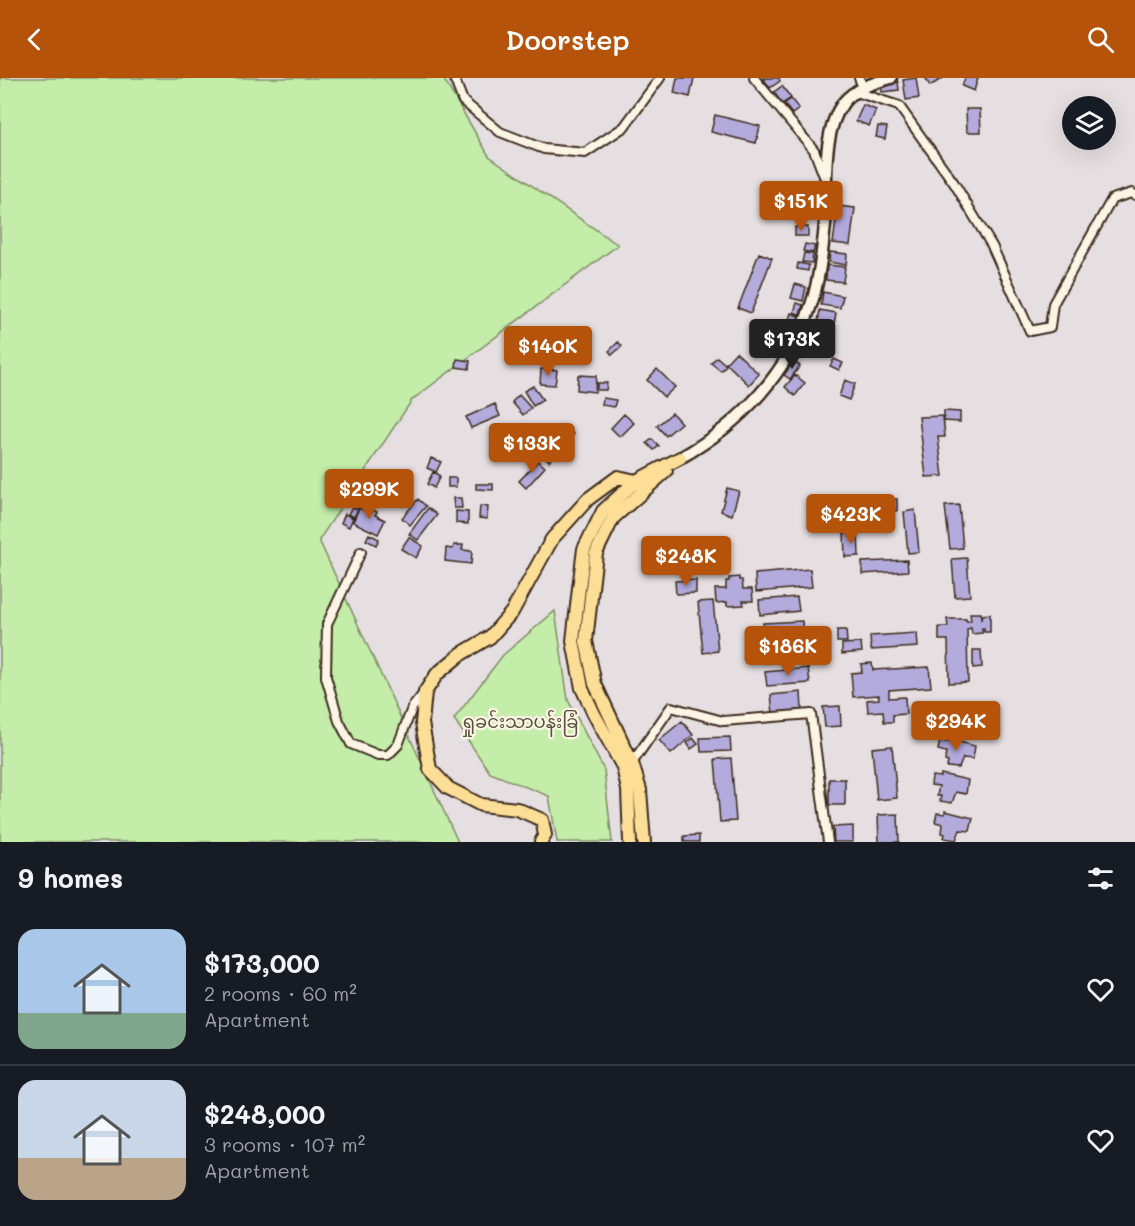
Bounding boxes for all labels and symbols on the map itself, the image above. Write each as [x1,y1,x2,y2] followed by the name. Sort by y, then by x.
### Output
[759,181,843,232] pin: $151K
[750,319,834,370] pin: $173K
[506,326,590,377] pin: $140K
[490,423,574,474] pin: $133K
[327,469,411,520] pin: $299K
[809,494,893,545] pin: $423K
[644,536,728,587] pin: $248K
[746,626,830,677] pin: $186K
[914,701,998,752] pin: $294K
[461,709,579,737] park label: ရှုခင်းသာပန်းခြံ

